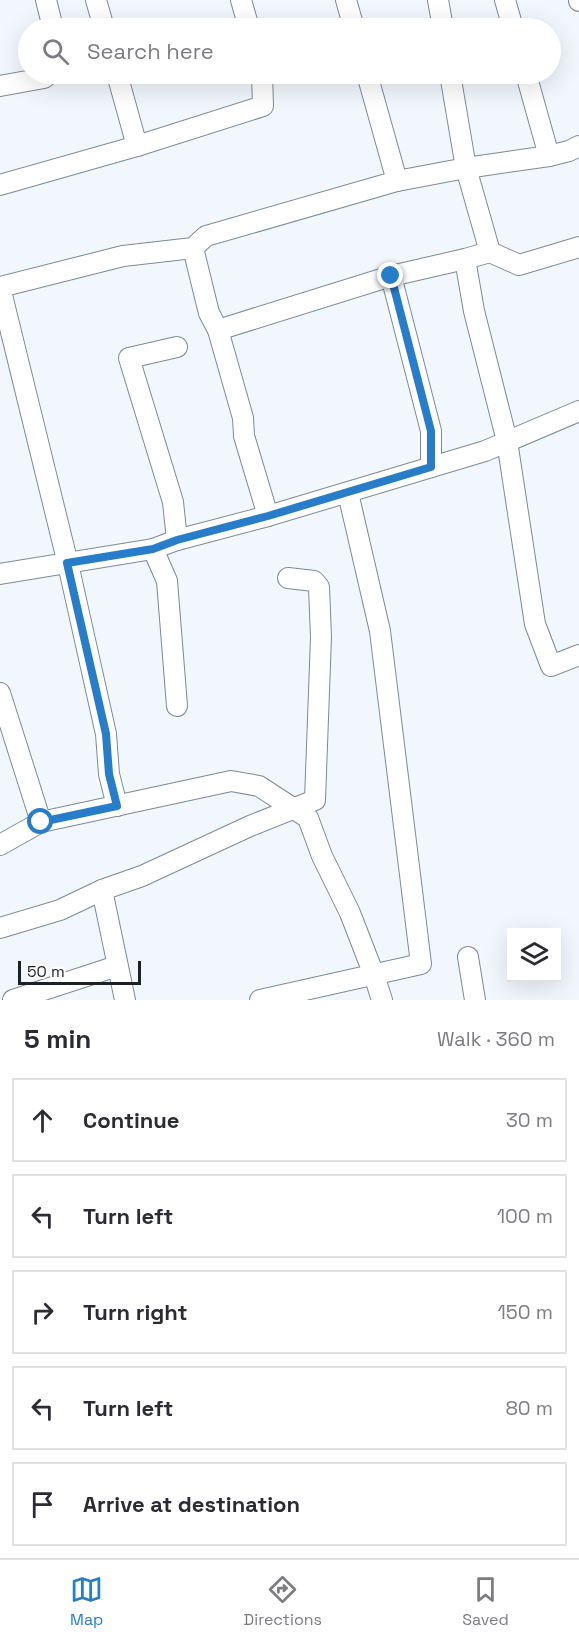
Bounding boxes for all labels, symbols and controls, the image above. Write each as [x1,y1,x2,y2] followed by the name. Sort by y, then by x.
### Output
[18,18,561,84] search box
[39,35,72,68] icon: search
[87,37,214,65] text: Search here
[377,262,403,288] route end
[27,808,53,834] route start
[507,928,561,982] map controls
[507,928,561,982] button: layers
[18,958,141,986] scale bar
[27,961,65,982] text: 50 m
[24,1022,91,1056] text: 5 min
[437,1026,555,1052] text: Walk · 360 m
[26,1104,59,1137] icon: ahead
[83,1106,179,1134] text: Continue
[506,1107,553,1133] text: 30 m
[26,1200,59,1233] icon: left
[83,1202,173,1230] text: Turn left
[497,1203,553,1229] text: 100 m
[26,1296,59,1329] icon: right
[83,1298,188,1326] text: Turn right
[498,1299,553,1325] text: 150 m
[26,1392,59,1425] icon: left
[83,1394,173,1422] text: Turn left
[505,1395,553,1421] text: 80 m
[26,1488,59,1521] icon: arrive
[83,1490,300,1518] text: Arrive at destination
[70,1573,103,1630] tab: Map
[244,1573,322,1630] tab: Directions
[462,1573,509,1630] tab: Saved

